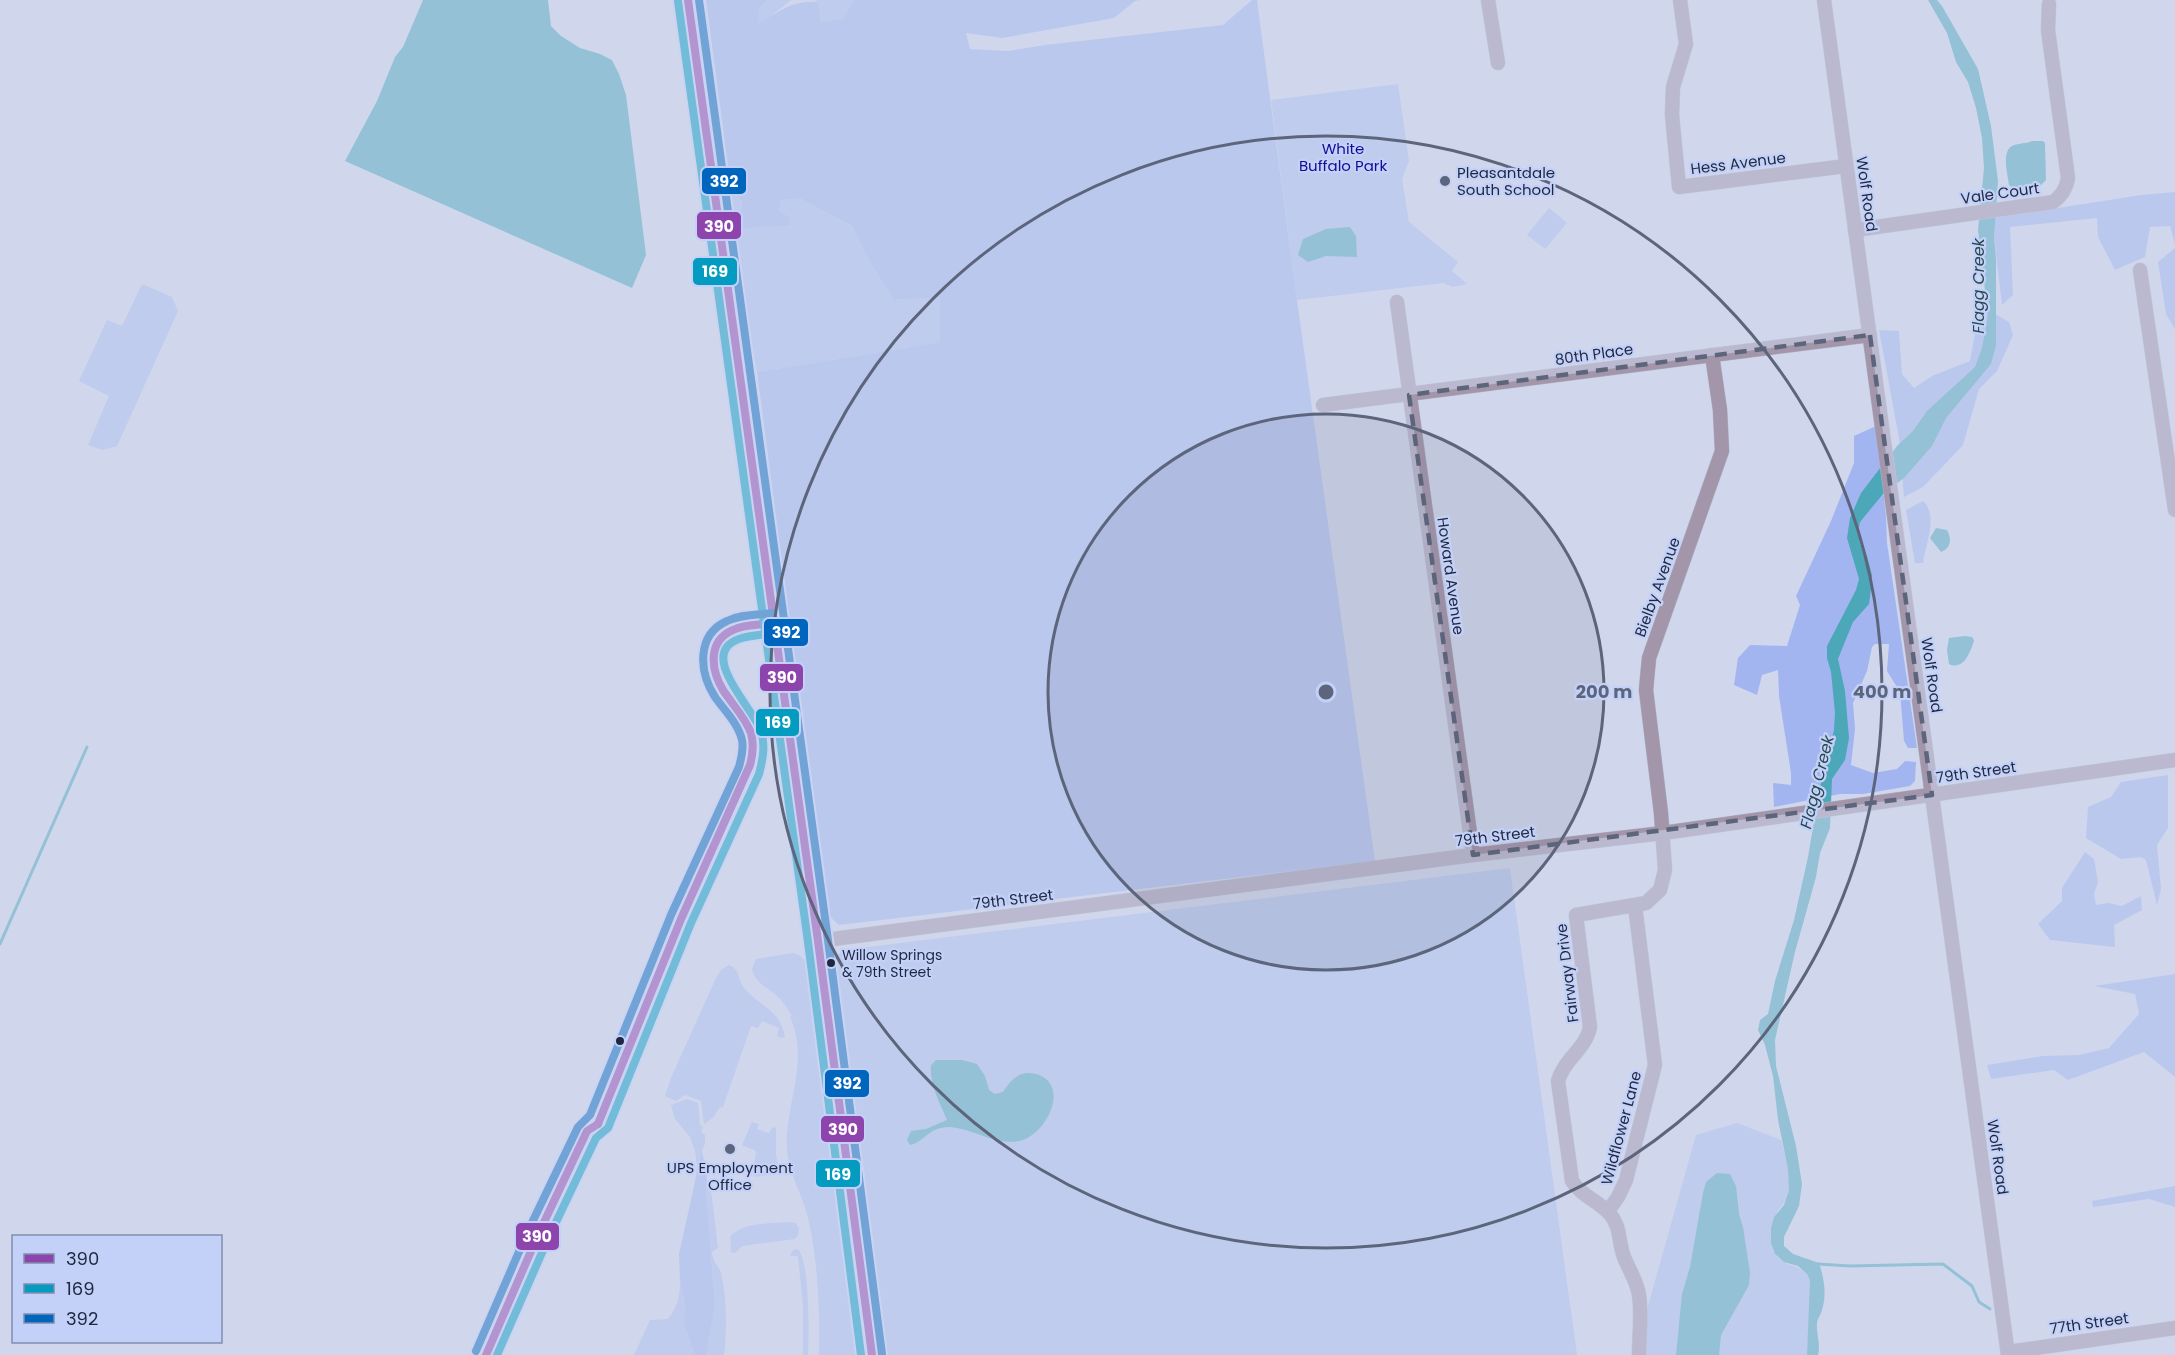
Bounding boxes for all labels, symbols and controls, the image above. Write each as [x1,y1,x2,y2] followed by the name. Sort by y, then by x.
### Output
[1299,138,1387,176] park label: White Buffalo Park
[1689,147,1787,179] street label: Hess Avenue
[1851,155,1883,233] street label: Wolf Road
[1457,162,1555,200] place label: Pleasantdale South School
[701,167,747,195] line badge: 392
[710,170,738,193] text: 392
[1438,174,1452,188] marker: Pleasantdale South School
[1959,177,2041,209] street label: Vale Court
[696,211,742,240] line badge: 390
[704,215,734,238] text: 390
[1967,237,1990,334] water label: Flagg Creek
[692,257,738,286] line badge: 169
[702,260,728,283] text: 169
[1553,338,1635,370] street label: 80th Place
[1432,516,1470,636] street label: Howard Avenue
[1629,534,1685,640] street label: Bielby Avenue
[763,618,809,647] line badge: 392
[772,621,800,644] text: 392
[1916,636,1948,714] street label: Wolf Road
[759,663,804,692] line badge: 390
[767,666,797,689] text: 390
[1576,679,1632,704] text: 200 m
[1853,679,1911,704] text: 400 m
[1316,682,1336,702] centre of rings
[755,708,800,737] line badge: 169
[765,711,791,734] text: 169
[1794,732,1840,831] water label: Flagg Creek
[1935,756,2017,788] street label: 79th Street
[1454,821,1536,851] street label: 79th Street
[972,884,1054,914] street label: 79th Street
[1551,922,1583,1024] street label: Fairway Drive
[842,945,942,982] place label: Willow Springs & 79th Street
[825,957,837,969] marker: Willow Springs & 79th Street
[614,1035,626,1047] unlabelled marker
[824,1069,870,1098] line badge: 392
[1596,1069,1646,1187] street label: Wildflower Lane
[833,1072,861,1095] text: 392
[820,1115,865,1143] line badge: 390
[828,1118,858,1141] text: 390
[1982,1118,2014,1196] street label: Wolf Road
[723,1142,737,1156] marker: UPS Employment Office
[667,1157,793,1195] place label: UPS Employment Office
[815,1159,861,1188] line badge: 169
[825,1163,851,1186] text: 169
[515,1222,560,1251] line badge: 390
[522,1225,552,1248] text: 390
[12,1235,222,1343] legend
[66,1246,99,1271] text: 390
[66,1276,95,1301] text: 169
[66,1306,98,1331] text: 392
[2048,1307,2130,1339] street label: 77th Street

